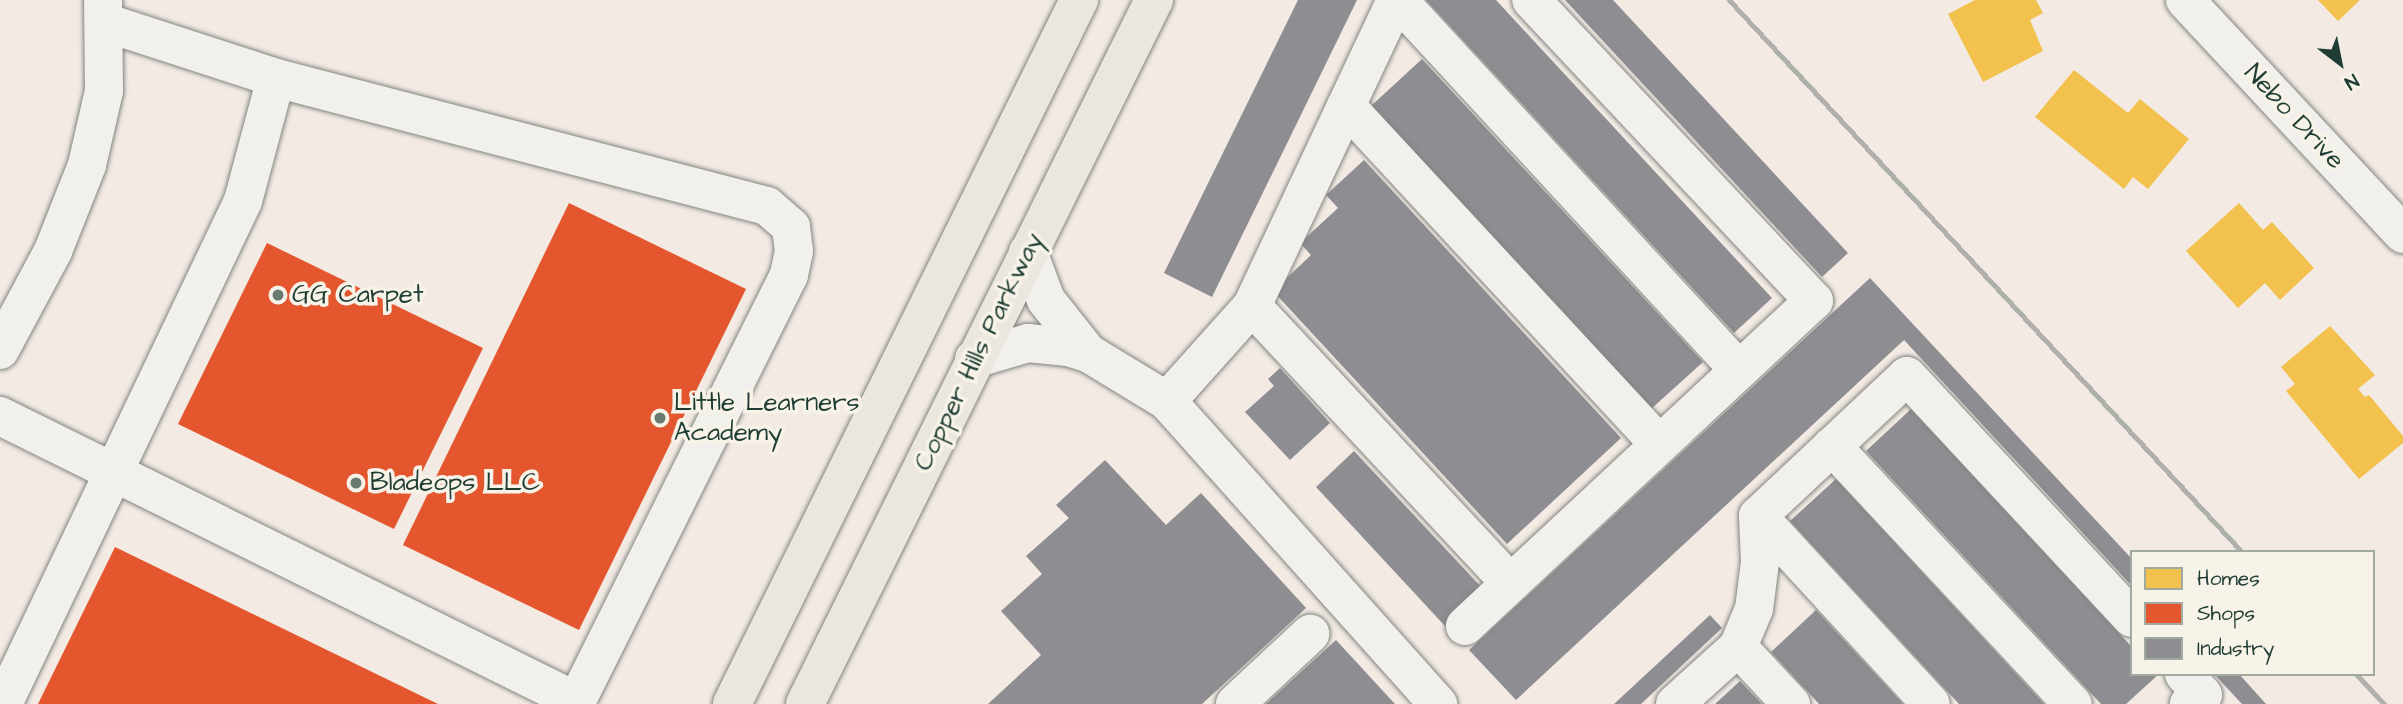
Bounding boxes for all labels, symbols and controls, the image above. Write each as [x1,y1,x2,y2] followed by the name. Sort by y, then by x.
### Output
[2305,28,2375,98] north arrow
[2237,58,2351,176] street label: Nebo Drive
[908,228,1050,476] street label: Copper Hills Parkway
[292,279,423,311] place label: GG Carpet
[270,287,286,303] marker: GG Carpet
[674,387,860,448] place label: Little Learners Academy
[652,410,668,426] marker: Little Learners Academy
[370,467,540,499] place label: Bladeops LLC
[348,475,364,491] marker: Bladeops LLC
[2130,550,2375,676] legend
[2197,564,2260,593] text: Homes
[2197,599,2255,628] text: Shops
[2197,634,2274,663] text: Industry

